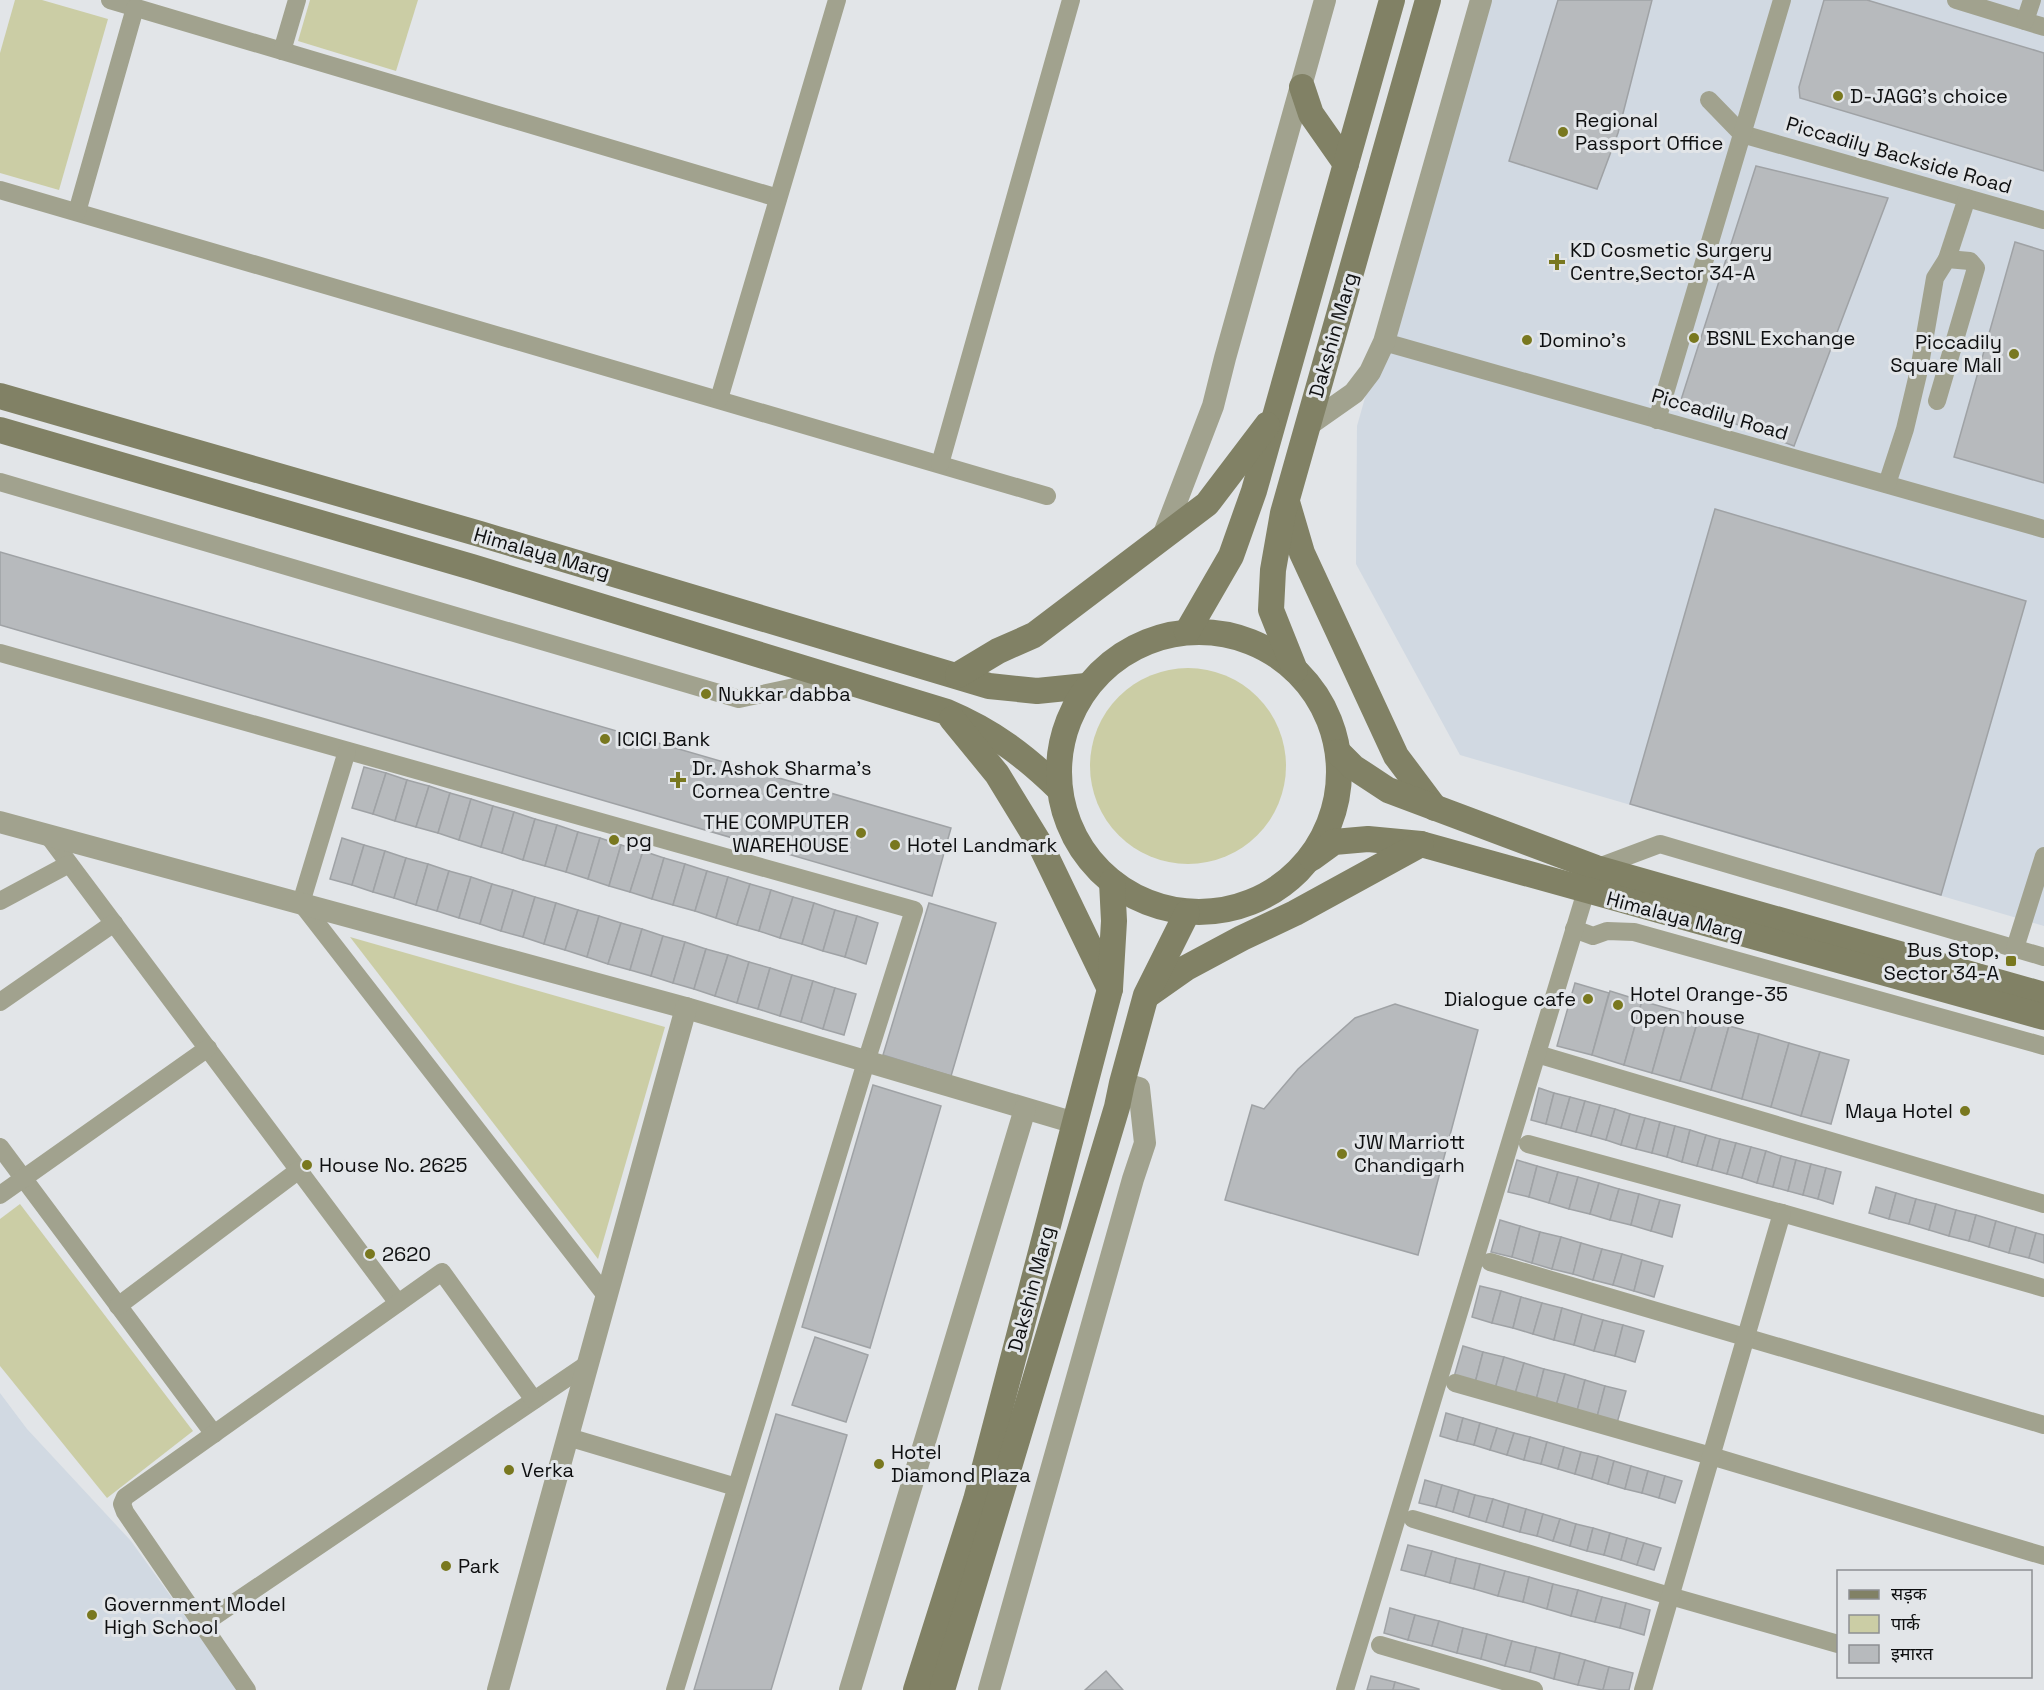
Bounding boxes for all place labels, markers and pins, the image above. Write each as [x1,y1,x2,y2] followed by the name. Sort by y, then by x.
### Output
[1850,83,2008,109] place label: D-JAGG's choice
[1831,89,1845,103] marker: D-JAGG's choice
[1575,107,1723,156] place label: Regional Passport Office
[1556,125,1570,139] marker: Regional Passport Office
[1570,237,1772,286] place label: KD Cosmetic Surgery Centre,Sector 34-A
[1548,253,1566,271] marker: KD Cosmetic Surgery Centre,Sector 34-A
[1706,325,1855,351] place label: BSNL Exchange
[1539,327,1626,353] place label: Domino's
[1890,329,2002,378] place label: Piccadily Square Mall
[1687,331,1701,345] marker: BSNL Exchange
[1520,333,1534,347] marker: Domino's
[2007,347,2021,361] marker: Piccadily Square Mall
[718,681,851,707] place label: Nukkar dabba
[699,687,713,701] marker: Nukkar dabba
[617,726,710,752] place label: ICICI Bank
[598,732,612,746] marker: ICICI Bank
[692,755,872,804] place label: Dr. Ashok Sharma's Cornea Centre
[669,771,687,789] marker: Dr. Ashok Sharma's Cornea Centre
[703,809,849,858] place label: THE COMPUTER WAREHOUSE
[854,826,868,840] marker: THE COMPUTER WAREHOUSE
[626,827,652,853] place label: pg
[907,832,1058,858] place label: Hotel Landmark
[607,833,621,847] marker: pg
[888,838,902,852] marker: Hotel Landmark
[1883,937,1999,986] place label: Bus Stop, Sector 34-A
[2004,954,2018,968] marker: Bus Stop, Sector 34-A
[1630,981,1788,1030] place label: Hotel Orange-35 Open house
[1444,986,1576,1012] place label: Dialogue cafe
[1581,992,1595,1006] marker: Dialogue cafe
[1611,998,1625,1012] marker: Hotel Orange-35 Open house
[1845,1098,1953,1124] place label: Maya Hotel
[1958,1104,1972,1118] marker: Maya Hotel
[1354,1129,1465,1178] place label: JW Marriott Chandigarh
[1335,1147,1349,1161] marker: JW Marriott Chandigarh
[319,1152,468,1178] place label: House No. 2625
[300,1158,314,1172] marker: House No. 2625
[382,1241,431,1267] place label: 2620
[363,1247,377,1261] marker: 2620
[891,1439,1031,1488] place label: Hotel Diamond Plaza
[521,1457,574,1483] place label: Verka
[872,1457,886,1471] marker: Hotel Diamond Plaza
[502,1463,516,1477] marker: Verka
[458,1553,500,1579] place label: Park
[439,1559,453,1573] marker: Park
[104,1591,286,1640] place label: Government Model High School
[85,1608,99,1622] marker: Government Model High School

